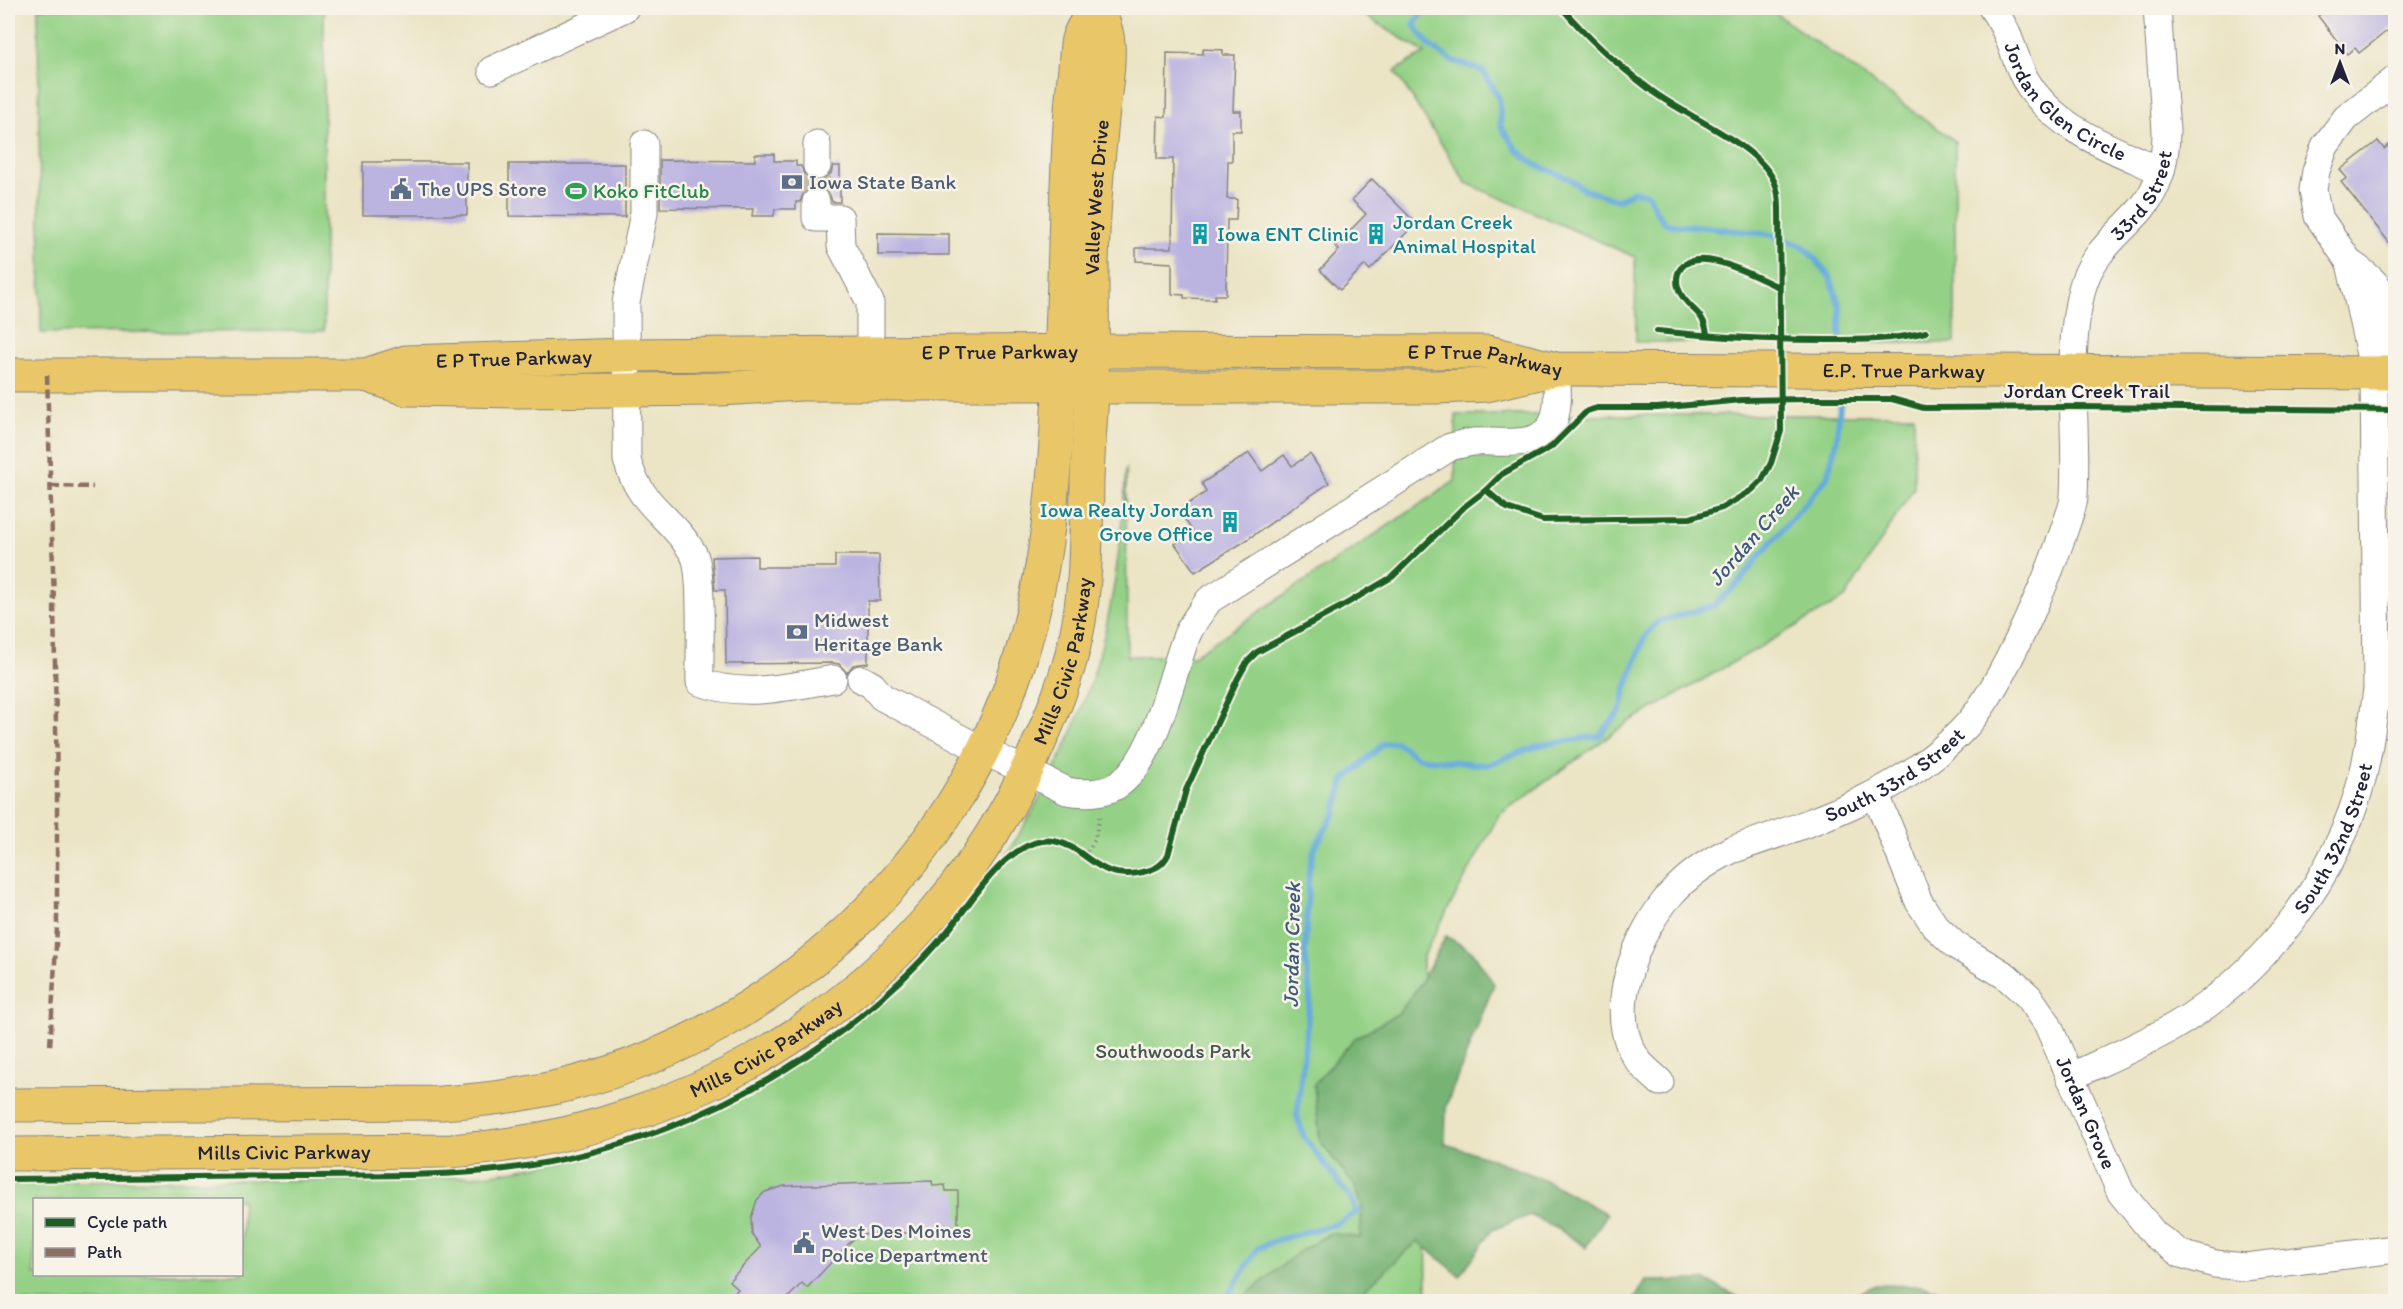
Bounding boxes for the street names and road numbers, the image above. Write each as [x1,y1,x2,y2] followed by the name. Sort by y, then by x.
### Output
[1999,38,2130,166] street label: Jordan Glen Circle
[1079,118,1114,275] street label: Valley West Drive
[2105,149,2177,246] street label: 33rd Street
[921,338,1078,364] street label: E P True Parkway
[1408,339,1562,381] street label: E P True Parkway
[435,343,593,373] street label: E P True Parkway
[1823,357,1985,383] street label: E.P. True Parkway
[2004,378,2170,403] street label: Jordan Creek Trail
[1027,576,1096,749] street label: Mills Civic Parkway
[1821,722,1970,827] street label: South 33rd Street
[2288,760,2377,919] street label: South 32nd Street
[686,993,847,1103] street label: Mills Civic Parkway
[2051,1052,2122,1173] street label: Jordan Grove
[197,1139,371,1165] street label: Mills Civic Parkway

